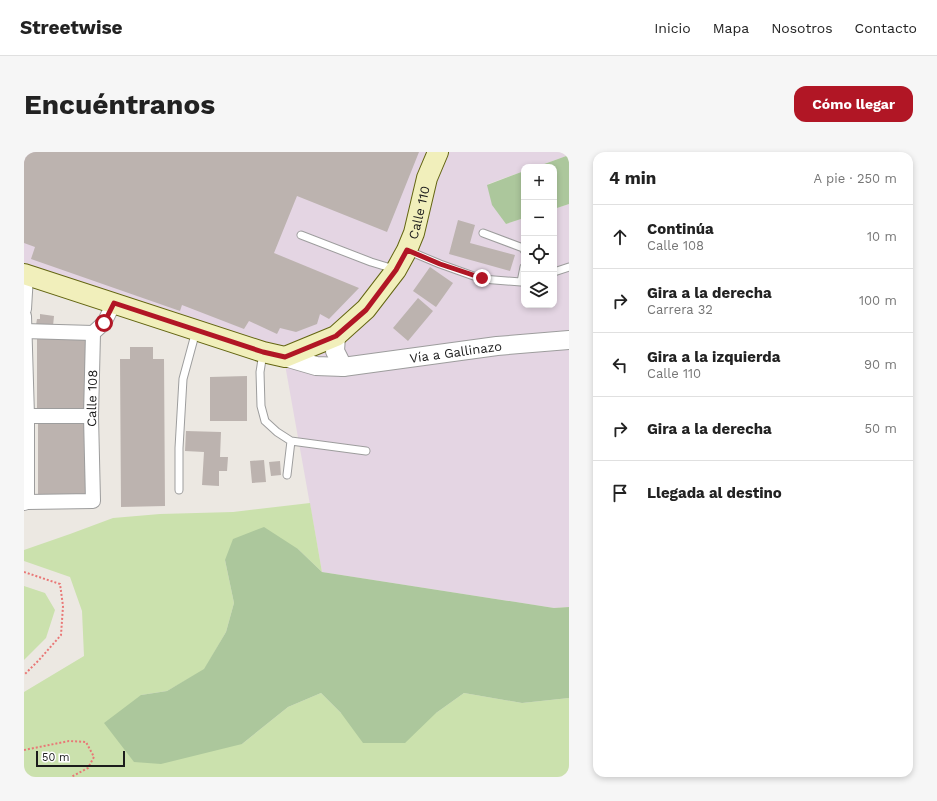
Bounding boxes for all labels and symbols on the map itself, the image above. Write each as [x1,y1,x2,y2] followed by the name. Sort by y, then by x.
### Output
[405,184,433,242] street label: Calle 110
[473,269,491,287] route end
[95,314,113,332] route start
[409,339,503,366] street label: Vía a Gallinazo
[84,369,100,427] street label: Calle 108
[36,749,125,768] scale bar

